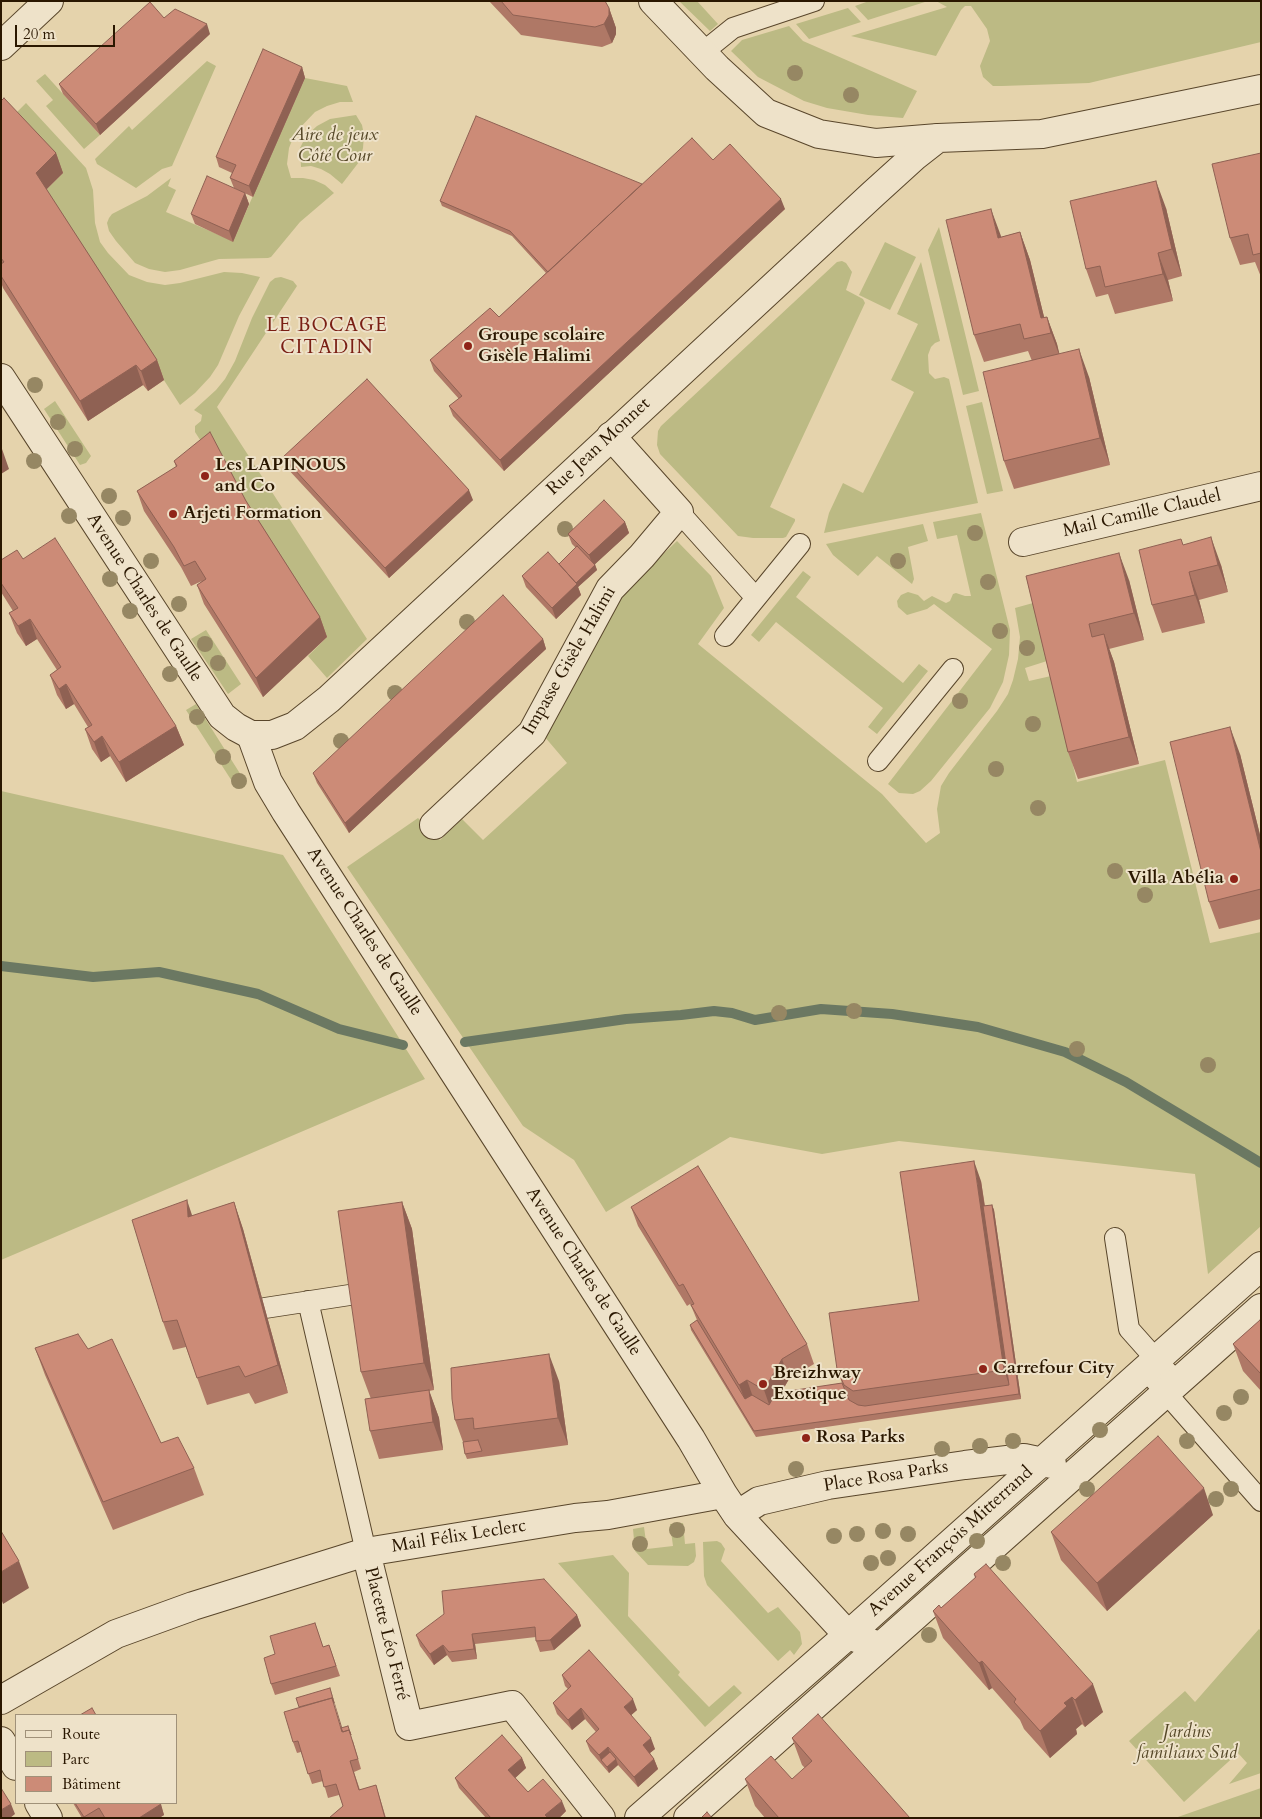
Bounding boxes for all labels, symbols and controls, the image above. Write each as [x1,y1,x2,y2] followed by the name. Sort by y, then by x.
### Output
[18,15,118,47] scale bar
[23,24,55,44] text: 20 m
[292,125,378,168] park label: Aire de jeux Côté Cour
[265,316,389,360] district label: LE BOCAGE CITADIN
[478,325,605,368] place label: Groupe scolaire Gisèle Halimi
[462,340,474,352] marker: Groupe scolaire Gisèle Halimi
[543,394,655,500] street label: Rue Jean Monnet
[215,455,346,498] place label: Les LAPINOUS and Co
[199,470,211,482] marker: Les LAPINOUS and Co
[1061,485,1223,543] street label: Mail Camille Claudel
[183,503,322,525] place label: Arjeti Formation
[167,508,179,520] marker: Arjeti Formation
[81,510,207,686] street label: Avenue Charles de Gaulle
[519,583,621,739] street label: Impasse Gisèle Halimi
[301,844,427,1020] street label: Avenue Charles de Gaulle
[1128,868,1224,890] place label: Villa Abélia
[1228,873,1240,885] marker: Villa Abélia
[520,1184,646,1360] street label: Avenue Charles de Gaulle
[993,1358,1114,1380] place label: Carrefour City
[773,1363,861,1406] place label: Breizhway Exotique
[977,1363,989,1375] marker: Carrefour City
[757,1378,769,1390] marker: Breizhway Exotique
[816,1427,905,1449] place label: Rosa Parks
[800,1432,812,1444] marker: Rosa Parks
[822,1457,950,1497] street label: Place Rosa Parks
[864,1462,1038,1622] street label: Avenue François Mitterrand
[390,1516,528,1558] street label: Mail Félix Leclerc
[359,1565,413,1703] street label: Placette Léo Ferré
[15,1714,178,1804] legend
[1137,1722,1237,1765] park label: Jardins familiaux Sud
[62,1724,100,1744] text: Route
[62,1749,90,1769] text: Parc
[62,1774,120,1794] text: Bâtiment

